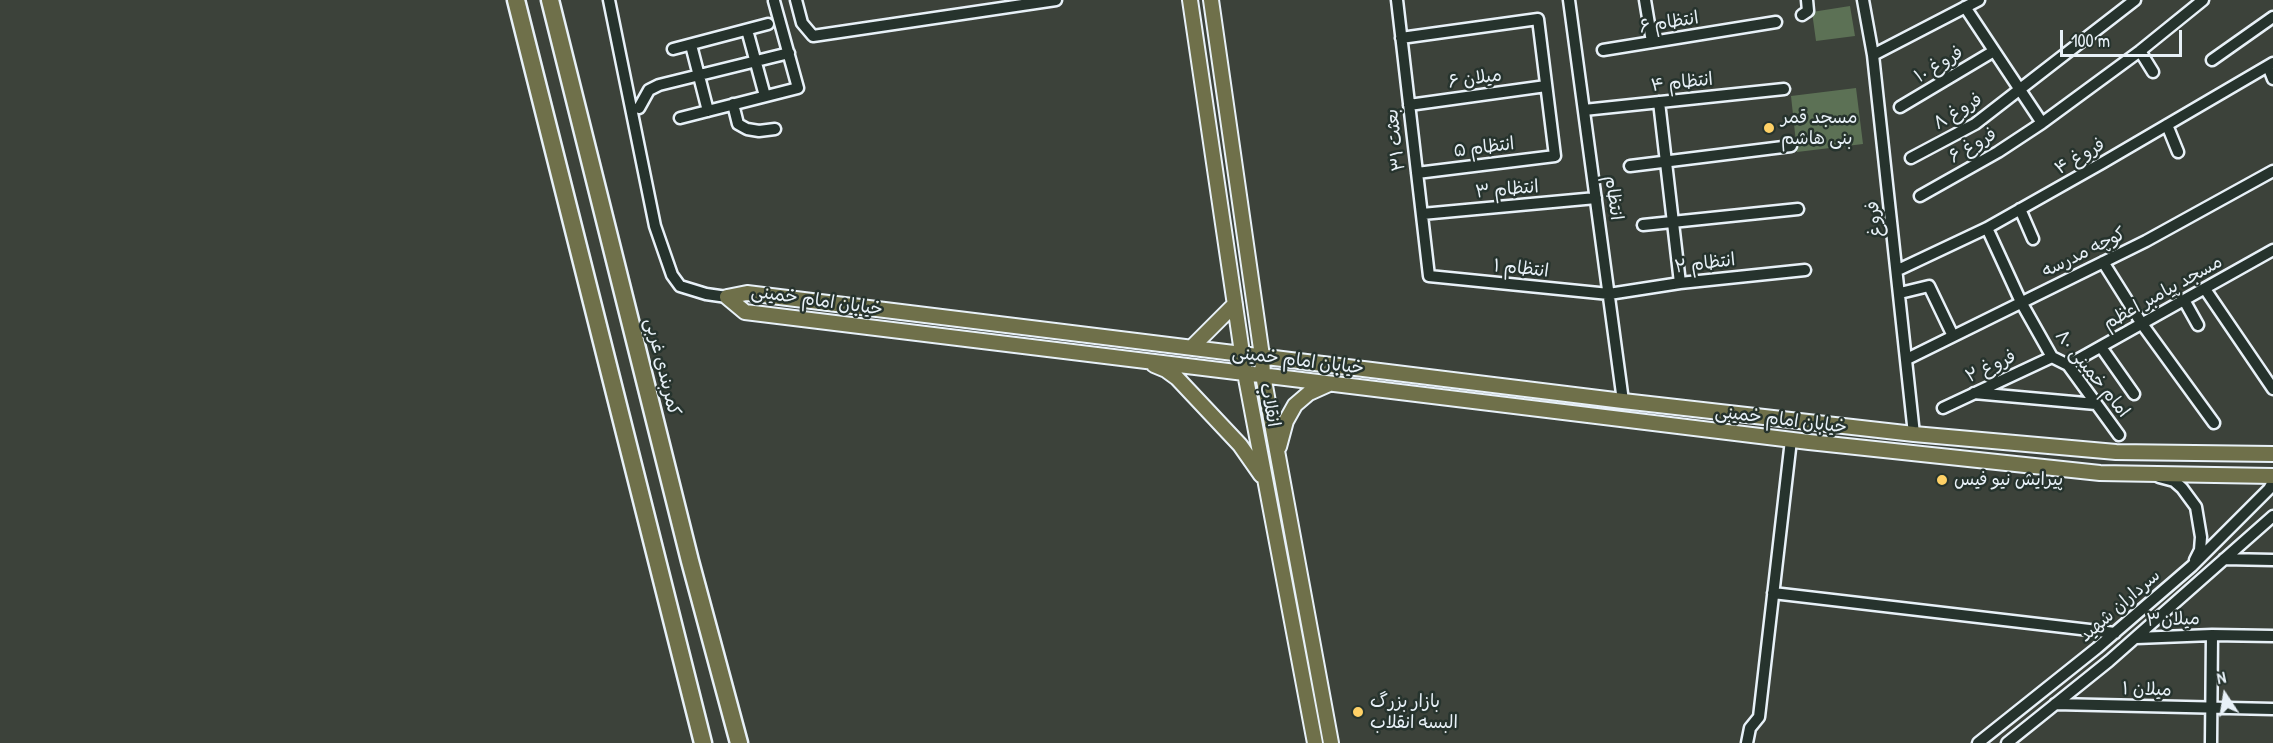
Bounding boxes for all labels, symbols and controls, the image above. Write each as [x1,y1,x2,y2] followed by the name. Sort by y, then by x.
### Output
[1638,8,1700,38] street label: انتظام ۶
[2063,18,2184,56] scale bar
[2071,28,2110,53] text: 100 m
[1911,42,1967,88] street label: فروغ ۱۰
[1447,65,1503,93] street label: میلان ۶
[1650,69,1714,97] street label: انتظام ۴
[1930,89,1986,135] street label: فروغ ۸
[1781,107,1858,150] place label: مسجد قمر بنی هاشم
[1381,108,1411,172] street label: بعثت ۳۱
[1762,121,1776,135] marker: مسجد قمر بنی هاشم
[1945,124,2001,168] street label: فروغ ۶
[1452,134,1516,162] street label: انتظام ۵
[2051,134,2109,180] street label: فروغ ۴
[1599,174,1627,222] street label: انتظام
[1474,176,1540,204] street label: انتظام ۳
[1862,200,1888,238] street label: فروغ
[2039,223,2129,283] street label: کوچه مدرسه
[1673,250,1737,278] street label: انتظام ۲
[2100,251,2226,335] street label: مسجد پیامبر اعظم
[1492,255,1550,283] street label: انتظام ۱
[750,281,884,321] street label: خیابان امام خمینی
[639,316,685,418] street label: کمربندی غربی
[2050,326,2134,422] street label: امام خمینی ۸۰
[1231,342,1365,380] street label: خیابان امام خمینی
[1962,346,2020,388] street label: فروغ ۲
[1254,381,1284,429] street label: انقلاب
[1714,401,1848,439] street label: خیابان امام خمینی
[1954,469,2063,491] place label: پیرایش نیو فیس
[1935,473,1949,487] marker: پیرایش نیو فیس
[2075,565,2165,647] street label: سرداران شهید
[2146,608,2200,632] street label: میلان۳
[2195,665,2255,725] north arrow
[2215,666,2228,689] text: N
[2122,678,2172,702] street label: میلان ۱
[1370,691,1458,734] place label: بازار بزرگ البسه انقلاب
[1351,705,1365,719] marker: بازار بزرگ البسه انقلاب

